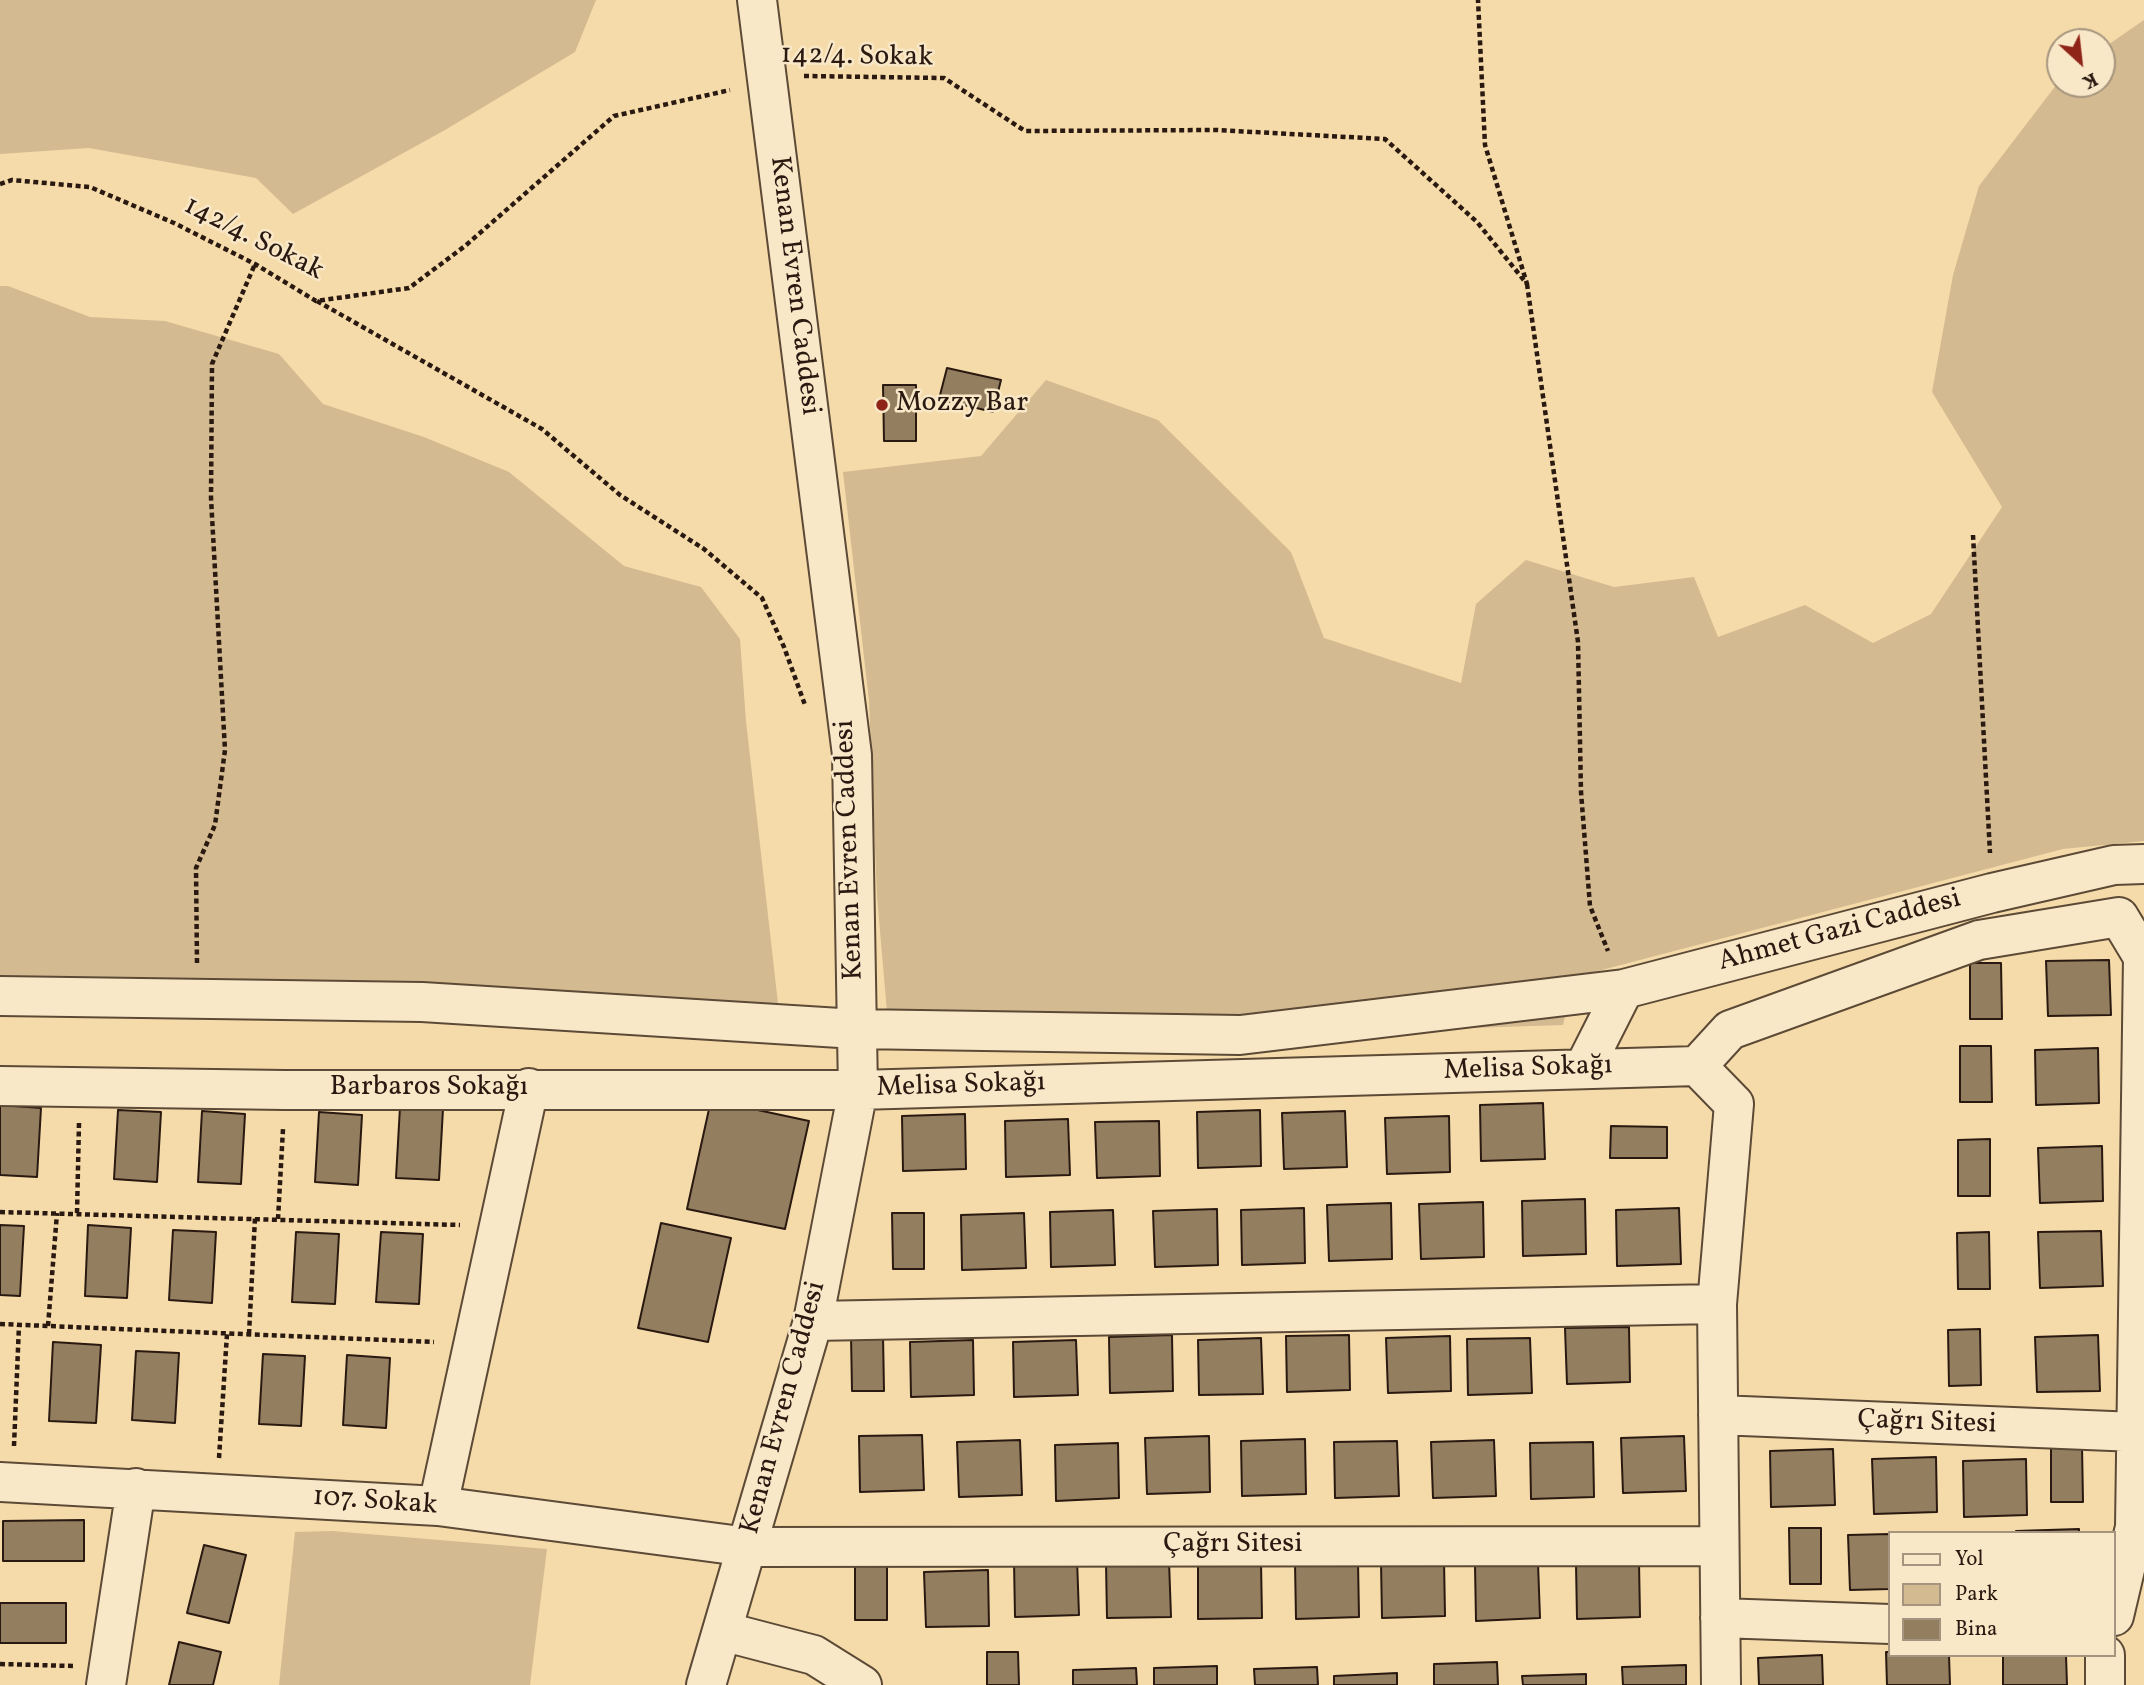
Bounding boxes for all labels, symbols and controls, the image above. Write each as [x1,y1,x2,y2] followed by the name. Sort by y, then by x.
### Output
[2046,28,2116,98] north arrow
[780,40,934,76] street label: 142/4. Sokak
[2078,65,2102,95] text: K
[760,155,826,417] street label: Kenan Evren Caddesi
[177,190,329,290] street label: 142/4. Sokak
[896,388,1028,422] place label: Mozzy Bar
[874,397,890,413] marker: Mozzy Bar
[830,719,872,981] street label: Kenan Evren Caddesi
[1715,883,1965,981] street label: Ahmet Gazi Caddesi
[1443,1050,1613,1090] street label: Melisa Sokağı
[876,1067,1046,1107] street label: Melisa Sokağı
[330,1072,528,1106] street label: Barbaros Sokağı
[735,1278,835,1538] street label: Kenan Evren Caddesi
[1857,1405,1997,1443] street label: Çağrı Sitesi
[311,1482,439,1524] street label: 107. Sokak
[1163,1529,1303,1563] street label: Çağrı Sitesi
[1888,1531,2116,1657] legend
[1955,1545,1984,1574] text: Yol
[1955,1580,1998,1609] text: Park
[1955,1615,1997,1644] text: Bina

